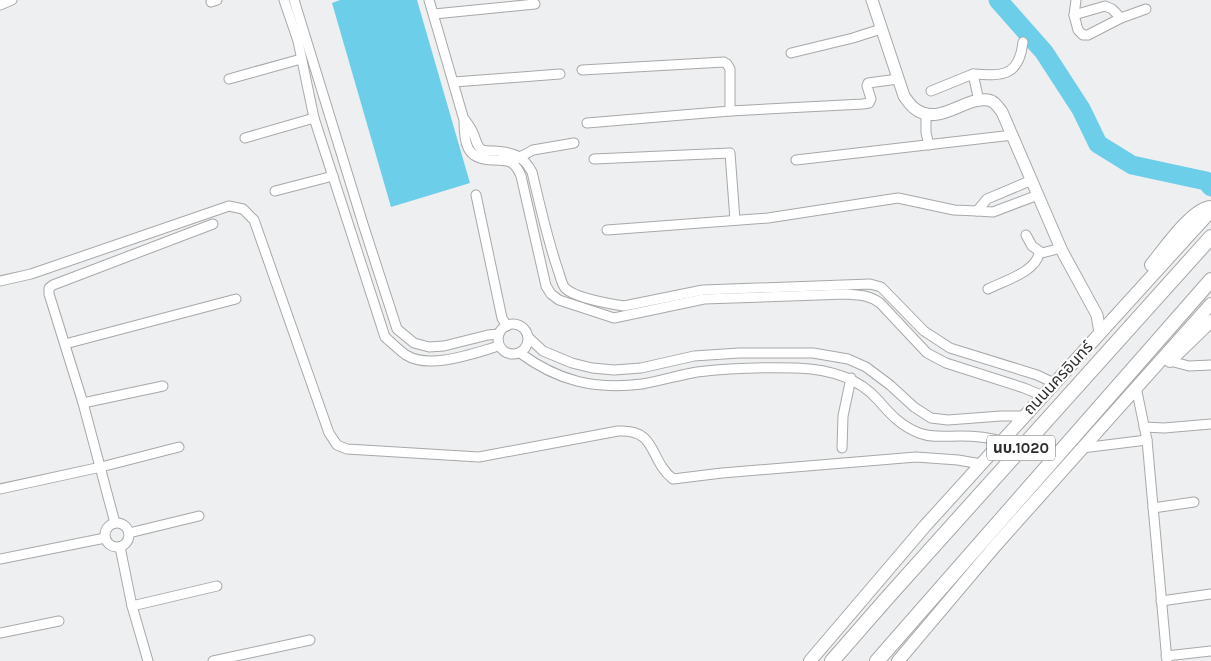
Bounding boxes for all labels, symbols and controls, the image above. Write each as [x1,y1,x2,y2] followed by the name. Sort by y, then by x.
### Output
[1019,337,1097,419] street label: ถนนนครอินทร์
[987,436,1055,460] road number: นบ.1020

